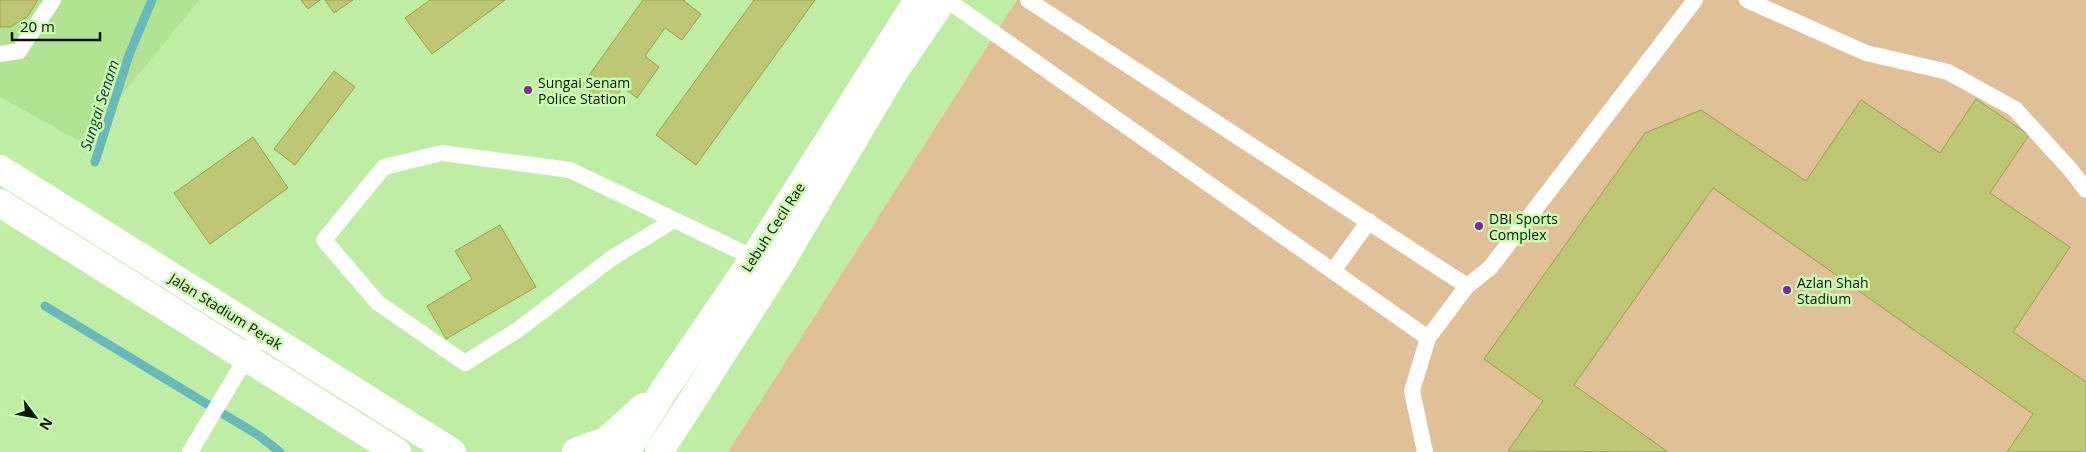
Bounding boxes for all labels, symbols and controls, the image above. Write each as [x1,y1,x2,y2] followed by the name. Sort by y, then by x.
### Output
[12,10,100,42] scale bar
[20,16,55,36] text: 20 m
[75,57,123,153] water label: Sungai Senam
[538,73,630,108] place label: Sungai Senam Police Station
[522,84,534,96] marker: Sungai Senam Police Station
[737,179,809,275] street label: Lebuh Cecil Rae
[1489,209,1558,244] place label: DBI Sports Complex
[1473,220,1485,232] marker: DBI Sports Complex
[164,267,287,354] street label: Jalan Stadium Perak
[1797,273,1869,308] place label: Azlan Shah Stadium
[1781,284,1793,296] marker: Azlan Shah Stadium
[10,392,60,442] north arrow
[35,414,58,434] text: N

